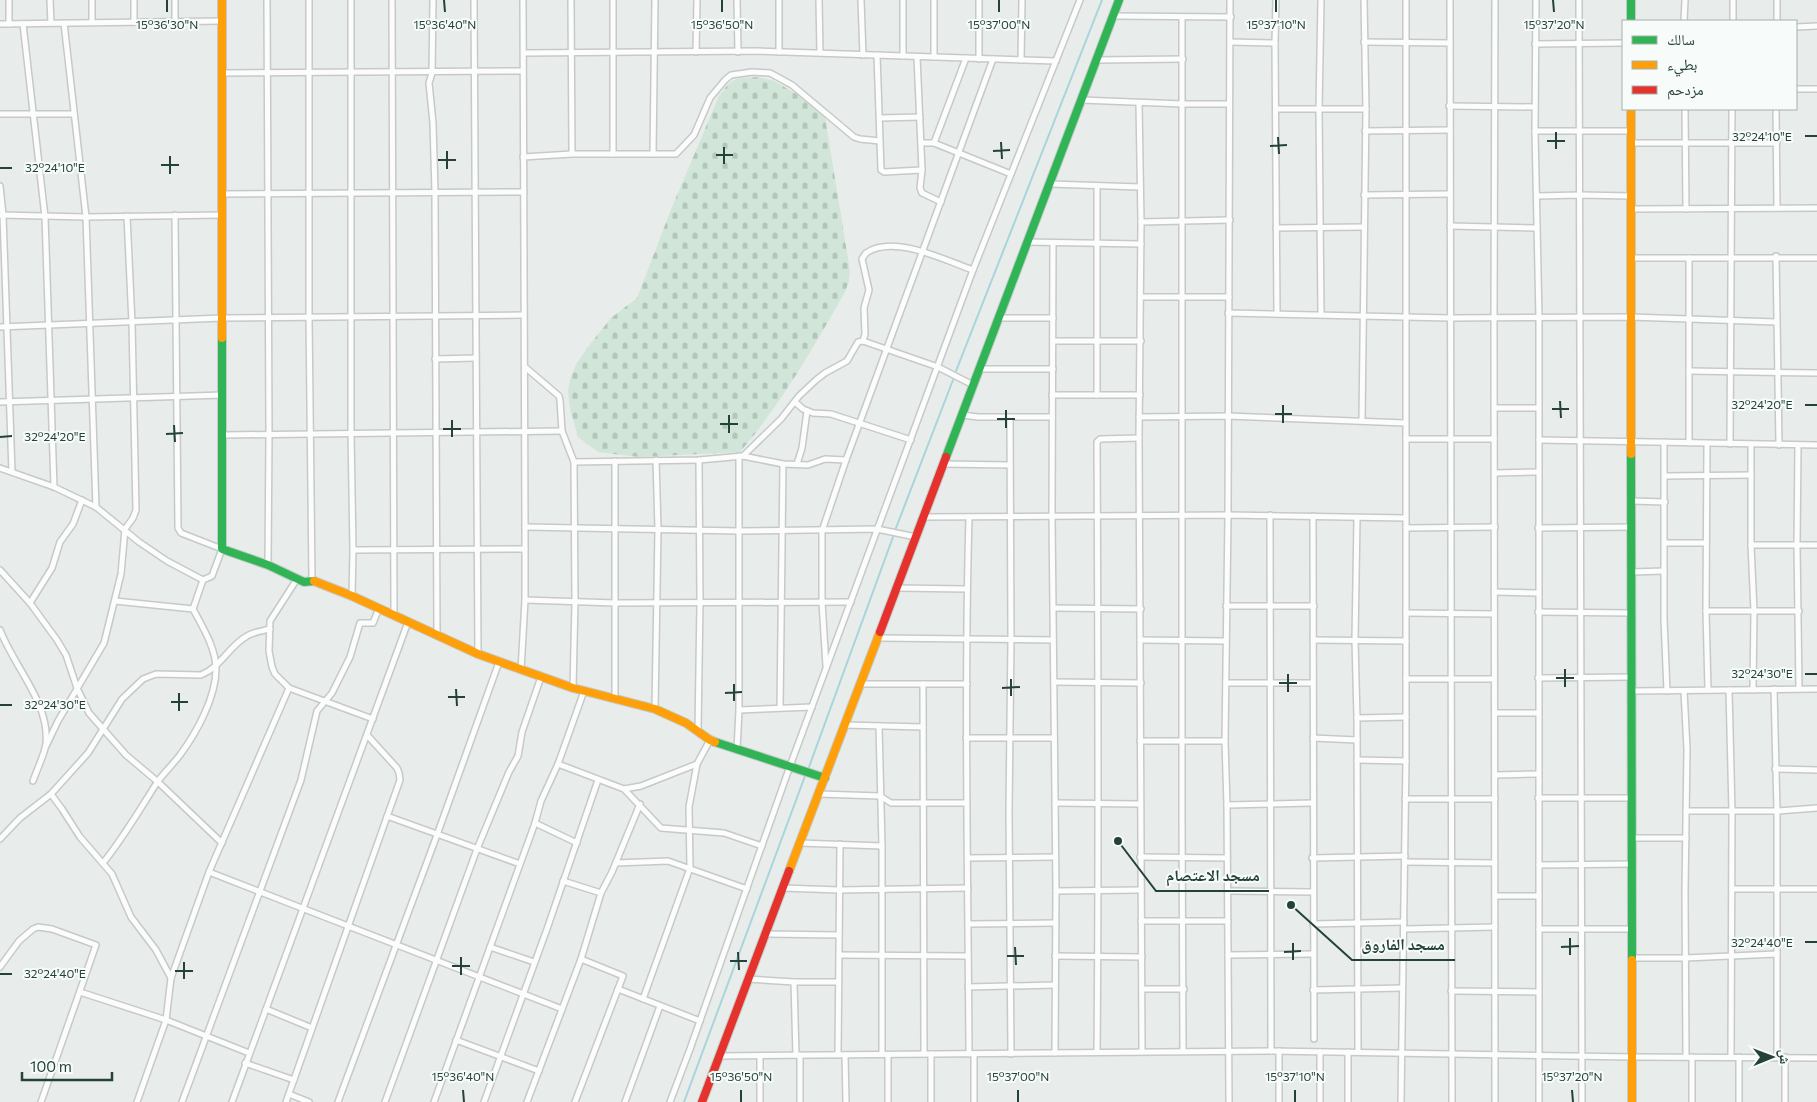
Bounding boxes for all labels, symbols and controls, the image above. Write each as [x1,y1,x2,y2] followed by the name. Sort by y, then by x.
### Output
[136,17,198,31] text: 15°36'30"N
[414,17,476,31] text: 15°36'40"N
[691,17,753,31] text: 15°36'50"N
[968,17,1030,31] text: 15°37'00"N
[1246,17,1306,31] text: 15°37'10"N
[1523,17,1585,31] text: 15°37'20"N
[1622,20,1797,110] legend
[1667,30,1695,48] text: سالك
[1667,55,1697,77] text: بطيء
[1667,80,1704,100] text: مزدحم
[1732,129,1792,143] text: 32°24'10"E
[25,160,85,174] text: 32°24'10"E
[1731,397,1793,411] text: 32°24'20"E
[24,429,86,443] text: 32°24'20"E
[1731,666,1793,680] text: 32°24'30"E
[24,697,86,711] text: 32°24'30"E
[1156,860,1269,891] callout: مسجد الاعتصام
[1166,865,1260,887] text: مسجد الاعتصام
[1352,929,1455,960] callout: مسجد الفاروق
[1361,934,1445,954] text: مسجد الفاروق
[1731,935,1793,949] text: 32°24'40"E
[24,966,86,980] text: 32°24'40"E
[1747,1032,1797,1082] north arrow
[1776,1049,1794,1064] text: ش
[22,1050,112,1082] scale bar
[30,1057,72,1075] text: 100 m
[432,1069,494,1083] text: 15°36'40"N
[710,1069,772,1083] text: 15°36'50"N
[987,1069,1049,1083] text: 15°37'00"N
[1265,1069,1325,1083] text: 15°37'10"N
[1541,1069,1603,1083] text: 15°37'20"N

